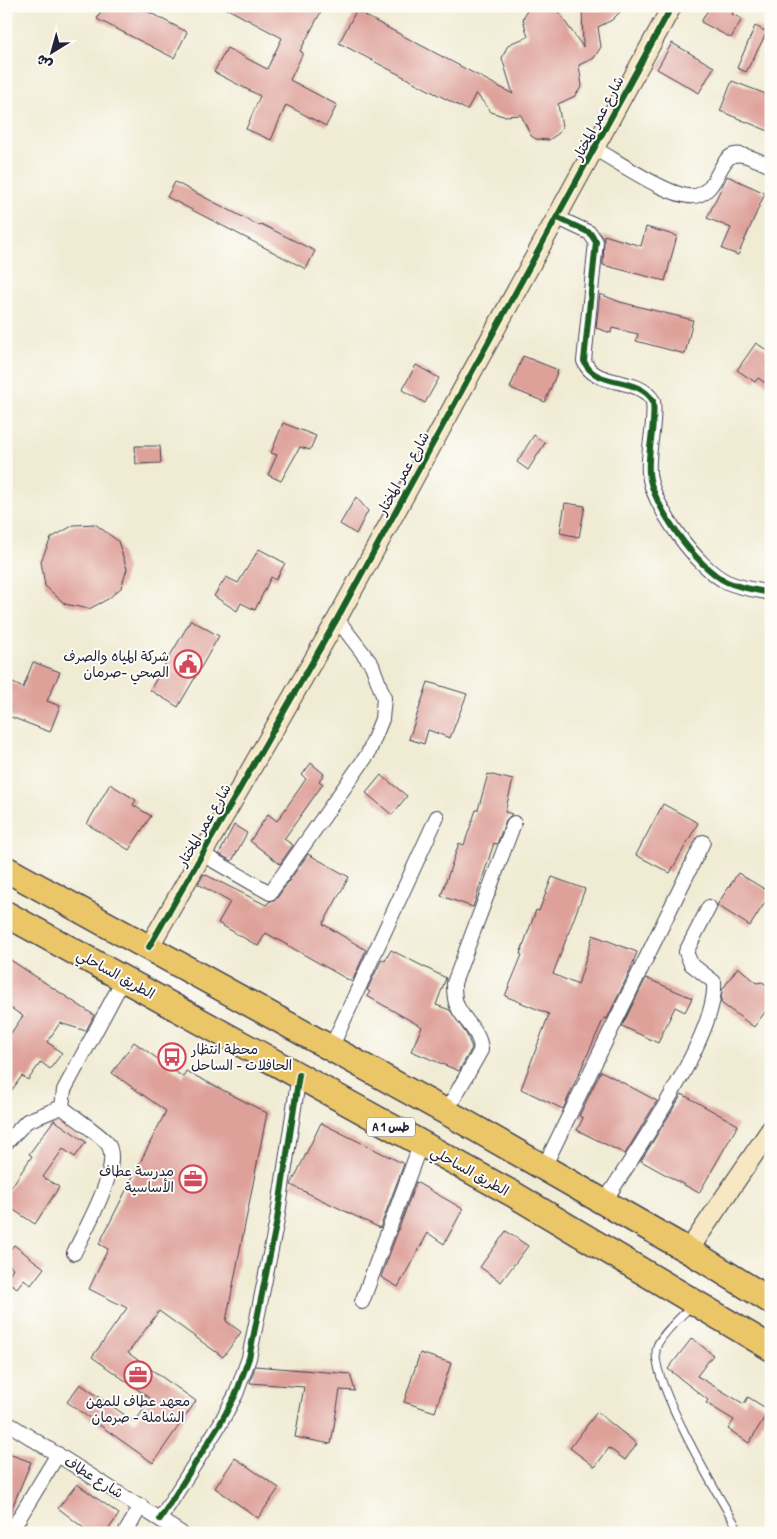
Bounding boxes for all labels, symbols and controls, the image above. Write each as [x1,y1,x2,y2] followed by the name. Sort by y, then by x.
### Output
[28,28,78,78] north arrow
[32,51,56,75] text: ش
[567,72,629,164] street label: شارع عمر المختار
[371,428,434,519] street label: شارع عمر المختار
[63,646,169,685] place label: شركة المياه والصرف الصحي -صرمان
[173,649,203,679] public building icon: شركة المياه والصرف الصحي -صرمان
[172,780,236,871] street label: شارع عمر المختار
[72,944,159,1006] street label: الطريق الساحلي
[190,1039,292,1074] place label: محطة انتظار الحافلات - الساحل
[157,1042,187,1072] bus stop icon: محطة انتظار الحافلات - الساحل
[367,1118,415,1136] road number: A 1 طس
[426,1141,513,1203] street label: الطريق الساحلي
[99,1161,174,1196] place label: مدرسة عطاف الأساسية
[178,1164,208,1194] office icon: مدرسة عطاف الأساسية
[123,1360,153,1390] office icon: معهد عطاف للمهن الشاملة - صرمان
[86,1391,190,1426] place label: معهد عطاف للمهن الشاملة - صرمان
[61,1451,127,1503] street label: شارع عطاف

